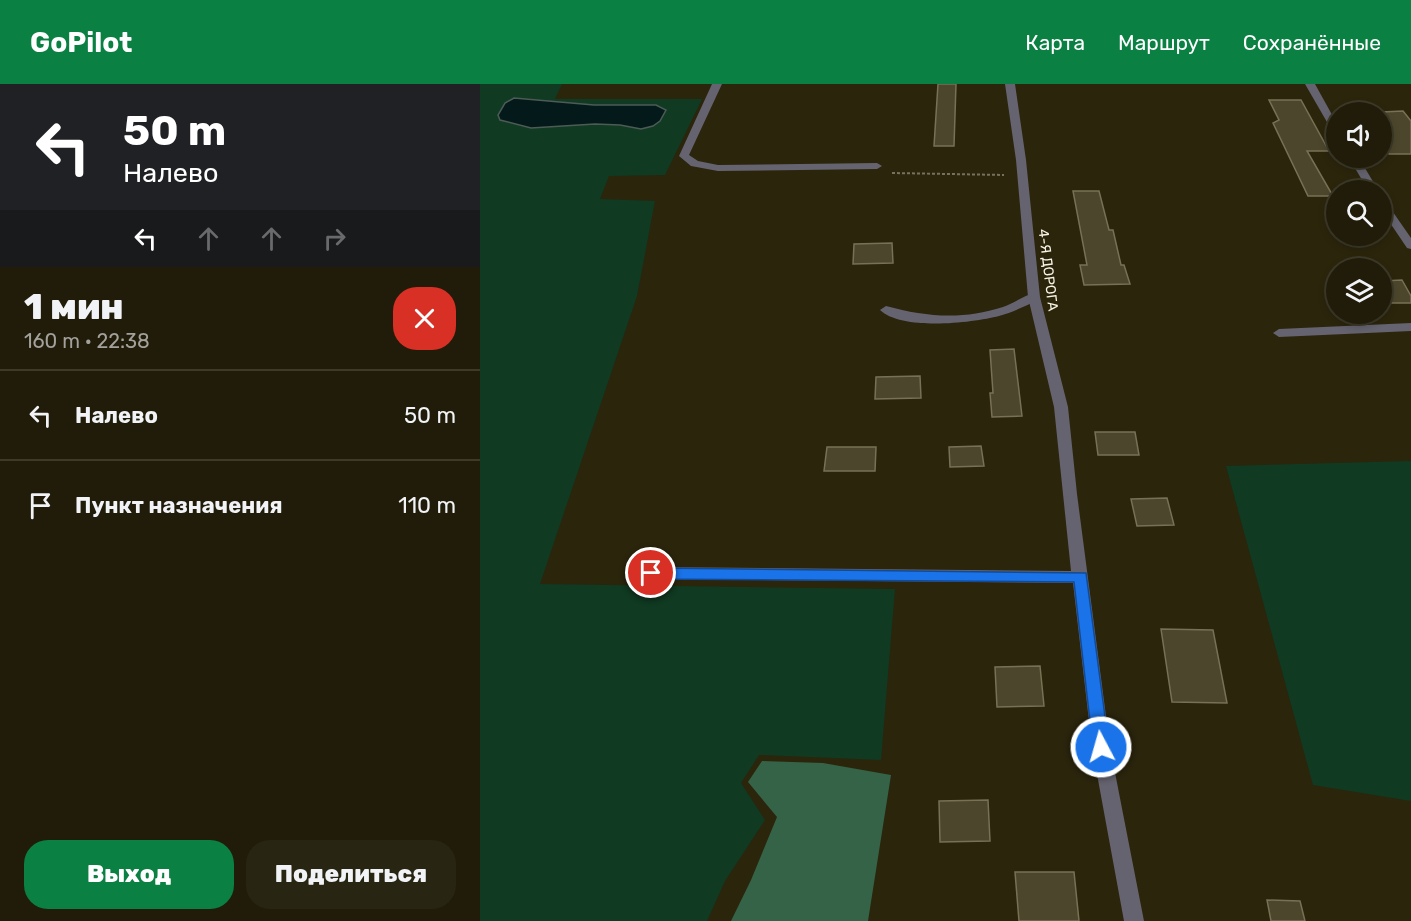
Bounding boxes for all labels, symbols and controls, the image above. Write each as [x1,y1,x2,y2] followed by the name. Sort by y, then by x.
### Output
[30,26,132,59] text: GoPilot
[1025,30,1085,55] text: Карта
[1118,30,1210,55] text: Маршрут
[1243,30,1381,55] text: Сохранённые
[1326,102,1392,324] map controls
[1326,102,1392,168] button: sound
[123,106,226,156] text: 50 m
[24,108,102,186] icon: left
[123,157,219,189] text: Налево
[1326,180,1392,246] button: search
[129,222,162,255] icon: left
[192,222,225,255] icon: ahead
[255,222,288,255] icon: ahead
[318,222,351,255] icon: right
[1035,228,1062,313] street label: 4-Я ДОРОГА
[1326,258,1392,324] button: layers
[24,285,124,328] text: 1 мин
[393,287,456,350] button: close
[24,329,150,353] text: 160 m · 22:38
[24,399,57,432] icon: left
[75,402,158,429] text: Налево
[404,402,456,429] text: 50 m
[24,489,57,522] icon: arrive
[75,492,283,519] text: Пункт назначения
[398,492,456,519] text: 110 m
[625,547,676,598] pin
[634,556,667,589] icon: arrive
[1069,715,1133,779] position arrow
[24,840,234,909] button: Выход
[246,840,456,909] button: Поделиться

